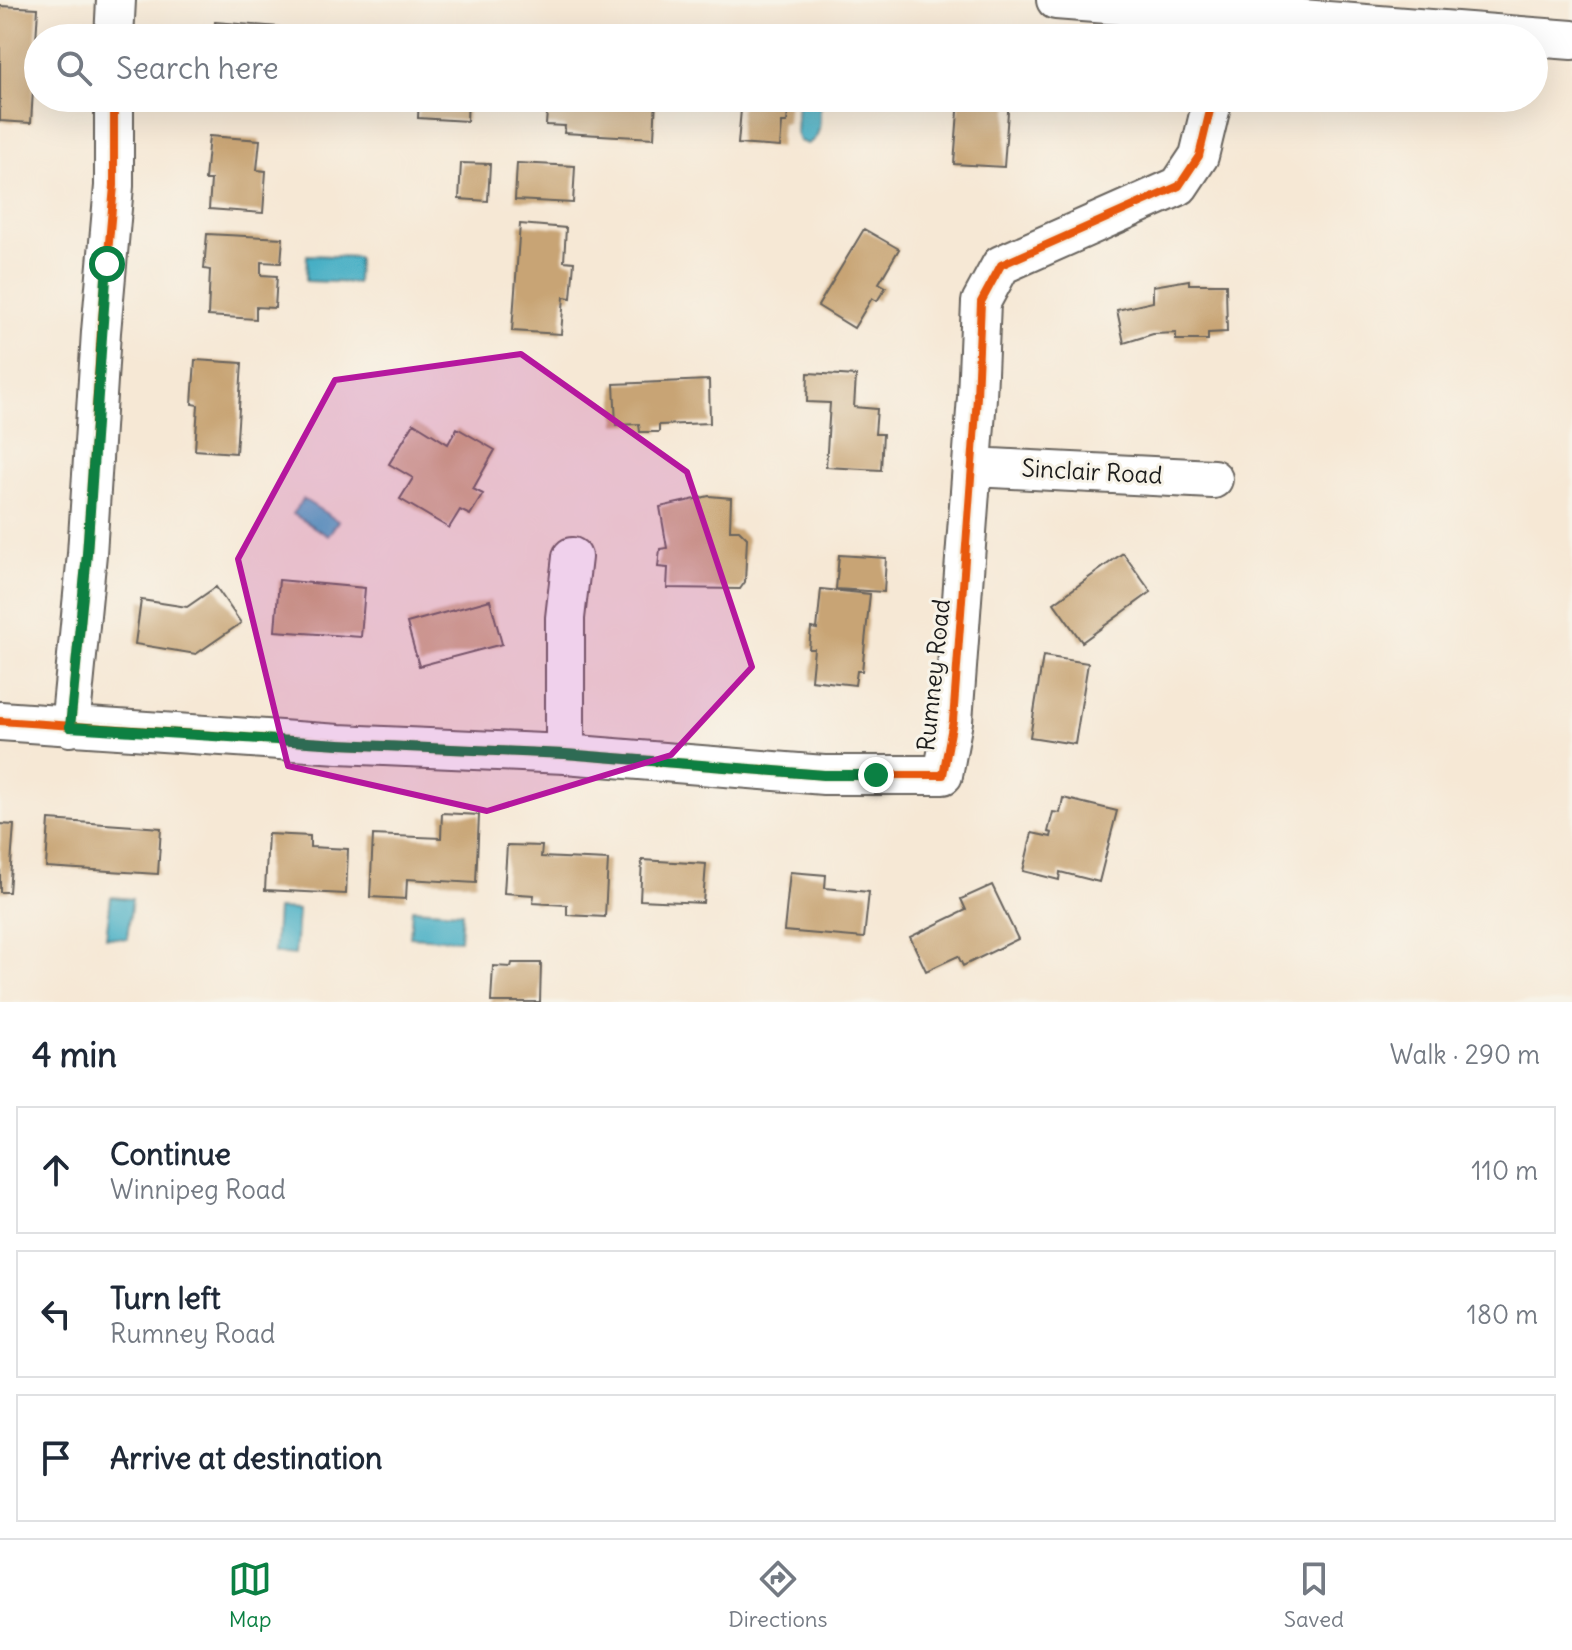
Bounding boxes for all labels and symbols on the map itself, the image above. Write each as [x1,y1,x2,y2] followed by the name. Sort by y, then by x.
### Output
[89,246,125,282] route start
[1021,452,1163,490] street label: Sinclair Road
[910,597,956,752] street label: Rumney Road
[858,757,894,793] route end

